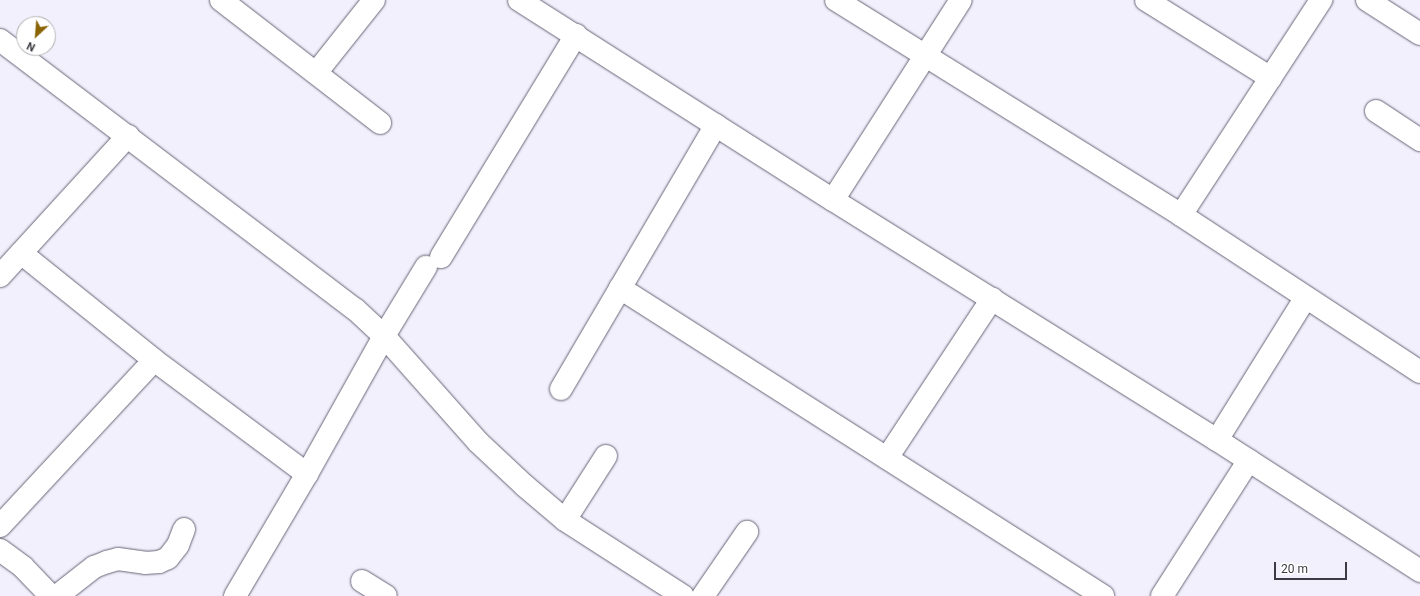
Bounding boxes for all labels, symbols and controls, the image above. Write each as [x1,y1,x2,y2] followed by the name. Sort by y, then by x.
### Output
[16,16,56,56] north arrow
[25,39,37,54] text: N
[1276,554,1349,580] scale bar
[1281,562,1308,576] text: 20 m

